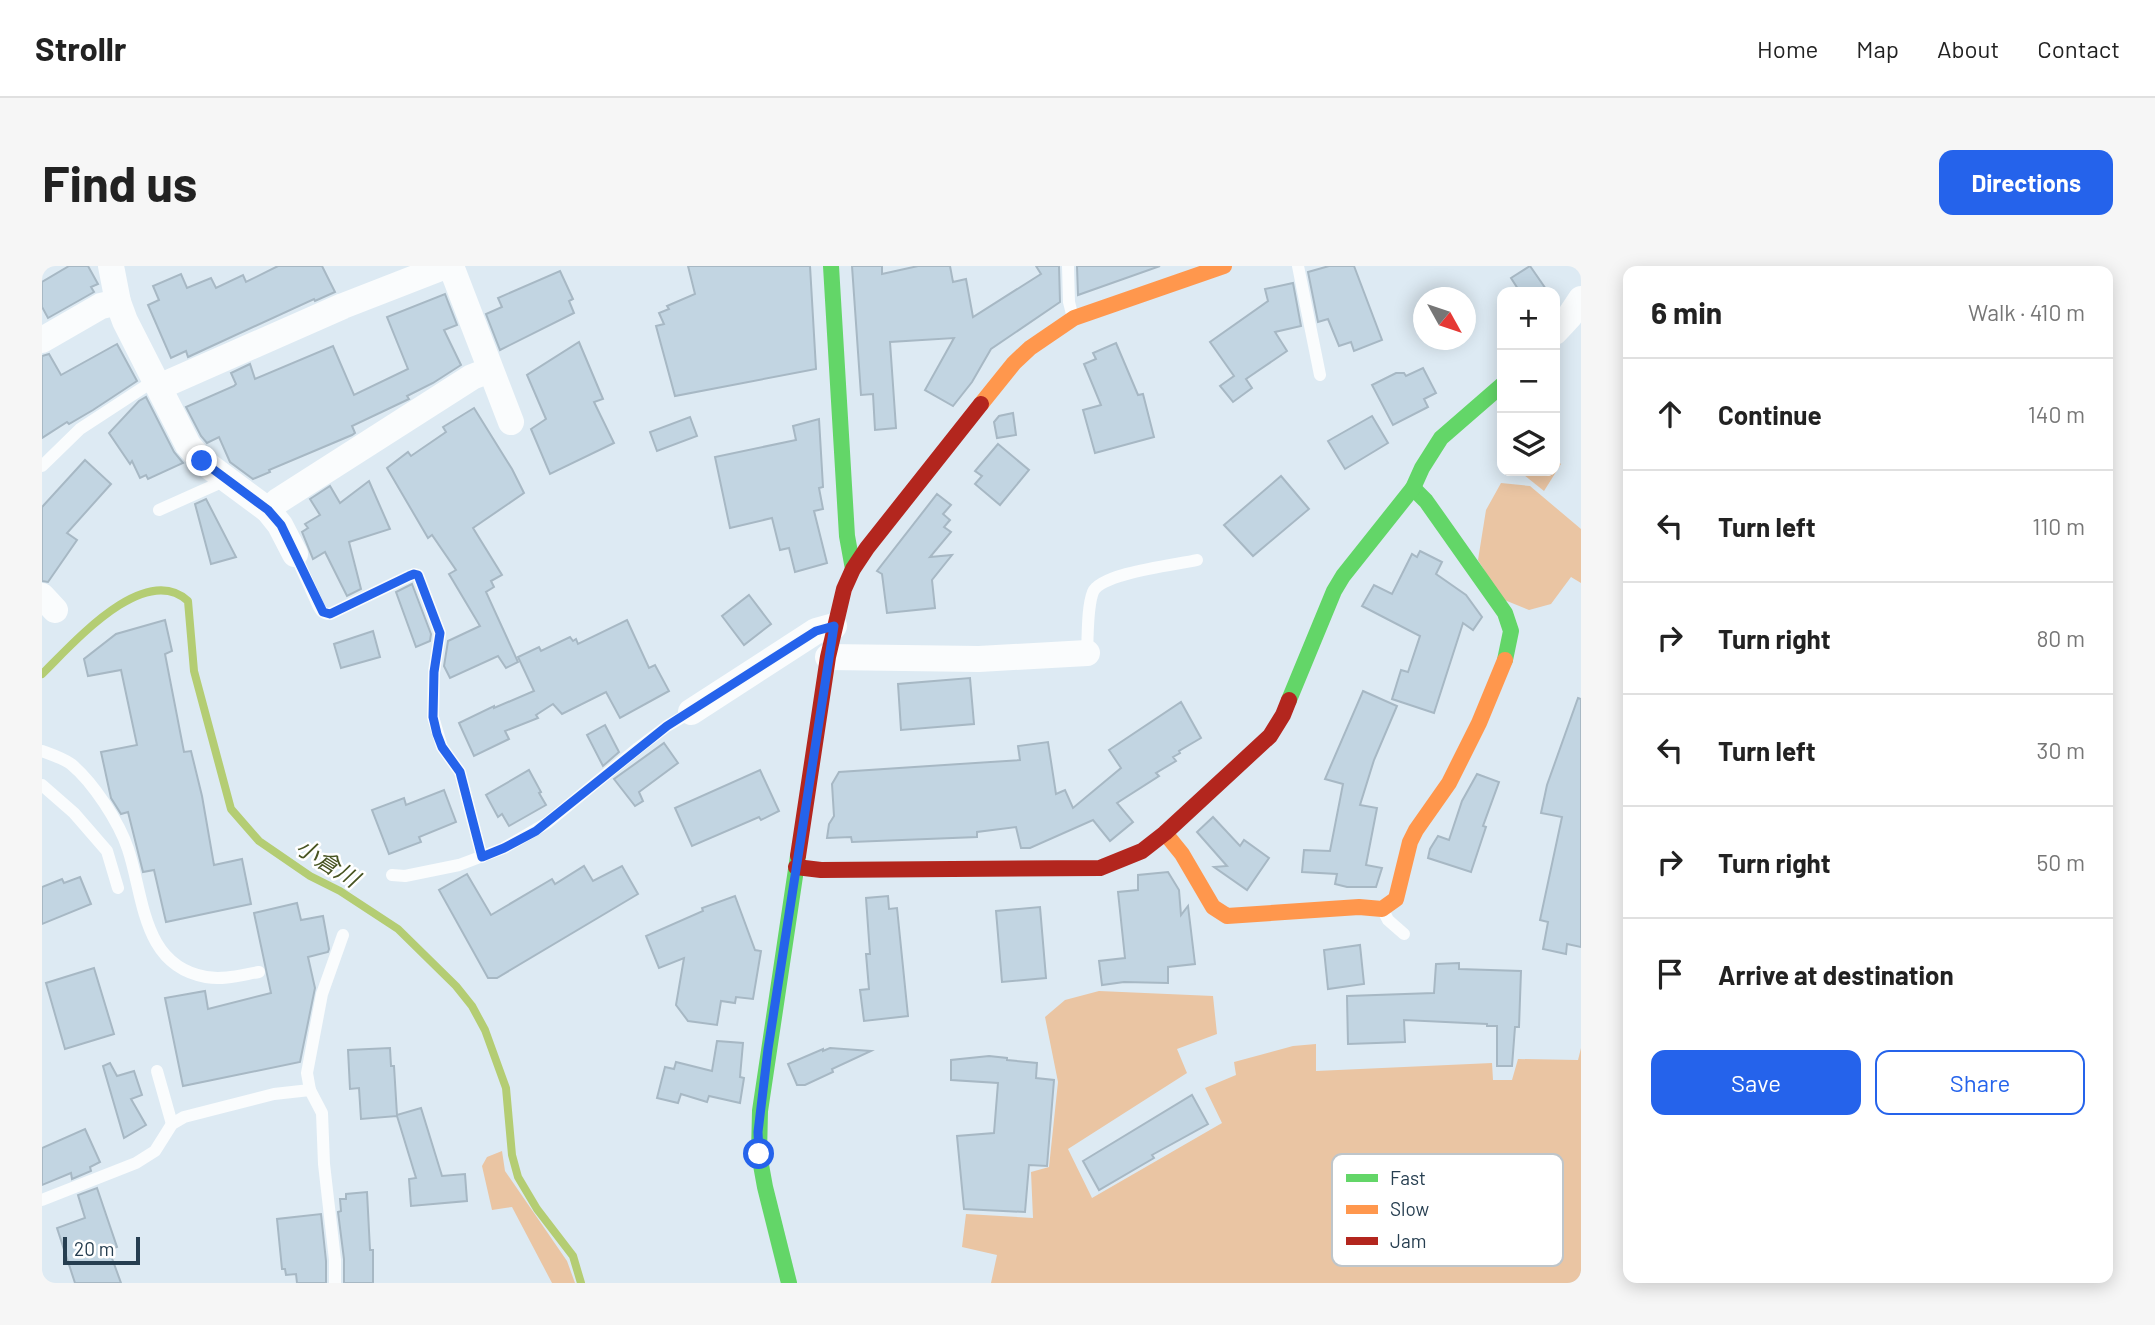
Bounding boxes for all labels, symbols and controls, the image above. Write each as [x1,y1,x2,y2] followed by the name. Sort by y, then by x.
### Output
[35,28,127,68] text: Strollr
[1757,34,1818,63] text: Home
[1856,34,1899,63] text: Map
[1937,34,1999,63] text: About
[2037,34,2120,63] text: Contact
[1939,150,2113,215] button: Directions
[42,153,197,212] text: Find us
[1413,287,1476,350] north arrow
[1497,287,1560,476] map controls
[1497,287,1560,350] button: +
[1651,294,1722,330] text: 6 min
[1968,298,2085,326] text: Walk · 410 m
[1497,350,1560,413] button: −
[1651,395,1689,433] icon: ahead
[1718,399,1822,430] text: Continue
[2028,400,2085,428] text: 140 m
[1497,413,1560,476] button: layers
[186,445,217,476] route end
[1651,507,1689,545] icon: left
[1718,511,1816,542] text: Turn left
[2032,512,2085,540] text: 110 m
[1651,619,1689,657] icon: right
[1718,623,1831,654] text: Turn right
[2036,624,2085,652] text: 80 m
[1651,731,1689,769] icon: left
[1718,735,1816,766] text: Turn left
[2037,736,2085,764] text: 30 m
[291,832,367,894] water label: 小倉川
[1651,843,1689,881] icon: right
[1718,847,1831,878] text: Turn right
[2037,848,2085,876] text: 50 m
[1651,955,1689,993] icon: arrive
[1718,959,1954,990] text: Arrive at destination
[1651,1050,1861,1115] button: Save
[1875,1050,2085,1115] button: Share
[743,1138,774,1169] route start
[1332,1154,1563,1266] legend
[1390,1166,1426,1189] text: Fast
[1390,1197,1429,1220] text: Slow
[1390,1229,1426,1252] text: Jam
[63,1234,140,1266] scale bar
[74,1237,114,1260] text: 20 m

